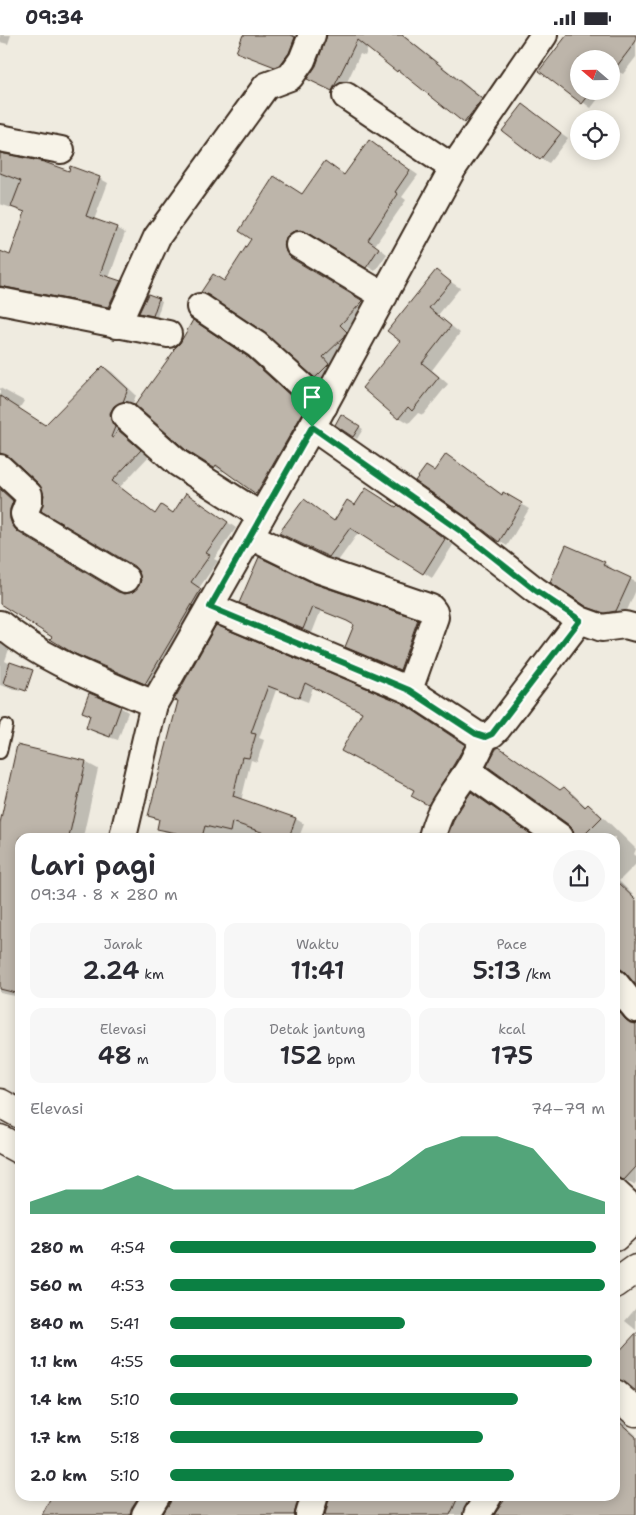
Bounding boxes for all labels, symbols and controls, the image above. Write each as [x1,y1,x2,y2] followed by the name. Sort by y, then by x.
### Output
[25,5,83,30] text: 09:34
[570,50,620,100] north arrow
[570,50,620,160] map controls
[570,110,620,160] button: locate
[291,376,333,427] pin
[298,383,326,411] icon: arrive
[30,846,156,884] text: Lari pagi
[553,850,605,902] button: share
[30,884,178,905] text: 09:34 · 8 × 280 m
[104,935,143,953] text: Jarak
[296,935,339,953] text: Waktu
[496,935,527,953] text: Pace
[82,953,139,987] text: 2.24
[290,953,345,987] text: 11:41
[473,953,521,987] text: 5:13
[139,965,164,983] text: km
[521,965,551,983] text: /km
[100,1020,147,1038] text: Elevasi
[270,1020,365,1038] text: Detak jantung
[498,1020,525,1038] text: kcal
[97,1038,132,1072] text: 48
[280,1038,322,1072] text: 152
[490,1038,533,1072] text: 175
[132,1050,149,1068] text: m
[322,1050,355,1068] text: bpm
[30,1098,84,1119] text: Elevasi
[531,1098,605,1119] text: 74–79 m
[30,1237,83,1258] text: 280 m
[110,1237,145,1258] text: 4:54
[30,1275,82,1296] text: 560 m
[110,1275,145,1296] text: 4:53
[30,1313,83,1334] text: 840 m
[110,1313,140,1334] text: 5:41
[30,1351,77,1372] text: 1.1 km
[110,1351,144,1372] text: 4:55
[30,1389,82,1410] text: 1.4 km
[110,1389,140,1410] text: 5:10
[30,1427,81,1448] text: 1.7 km
[110,1427,140,1448] text: 5:18
[30,1465,87,1486] text: 2.0 km
[110,1465,140,1486] text: 5:10

